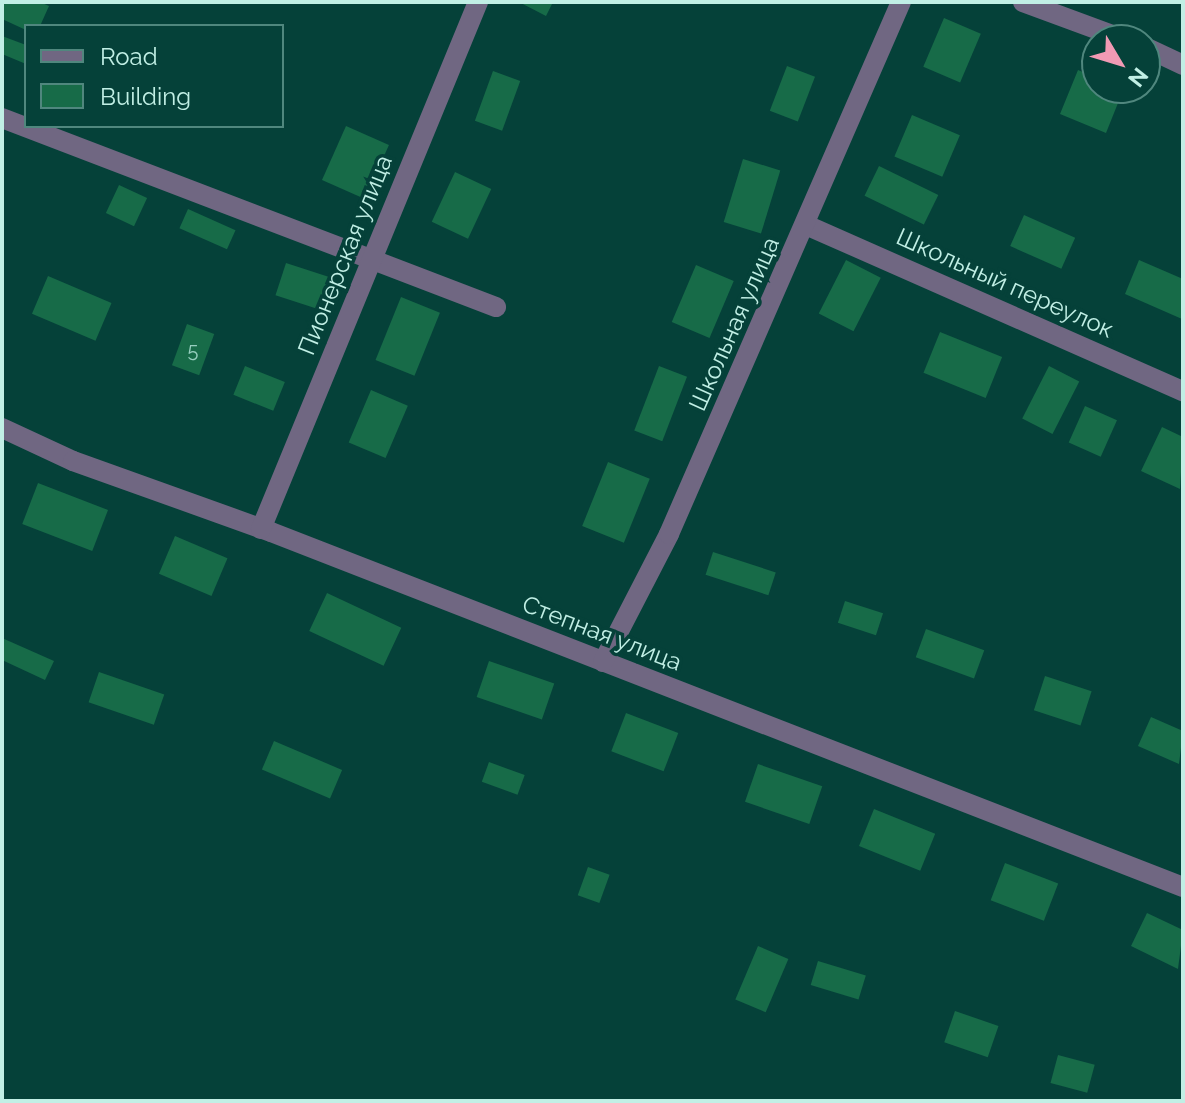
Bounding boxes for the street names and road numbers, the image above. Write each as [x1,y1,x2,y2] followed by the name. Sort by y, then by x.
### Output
[292,151,398,359] street label: Пионерская улица
[892,222,1118,344] street label: Школьный переулок
[683,232,785,416] street label: Школьная улица
[518,589,686,677] street label: Степная улица

